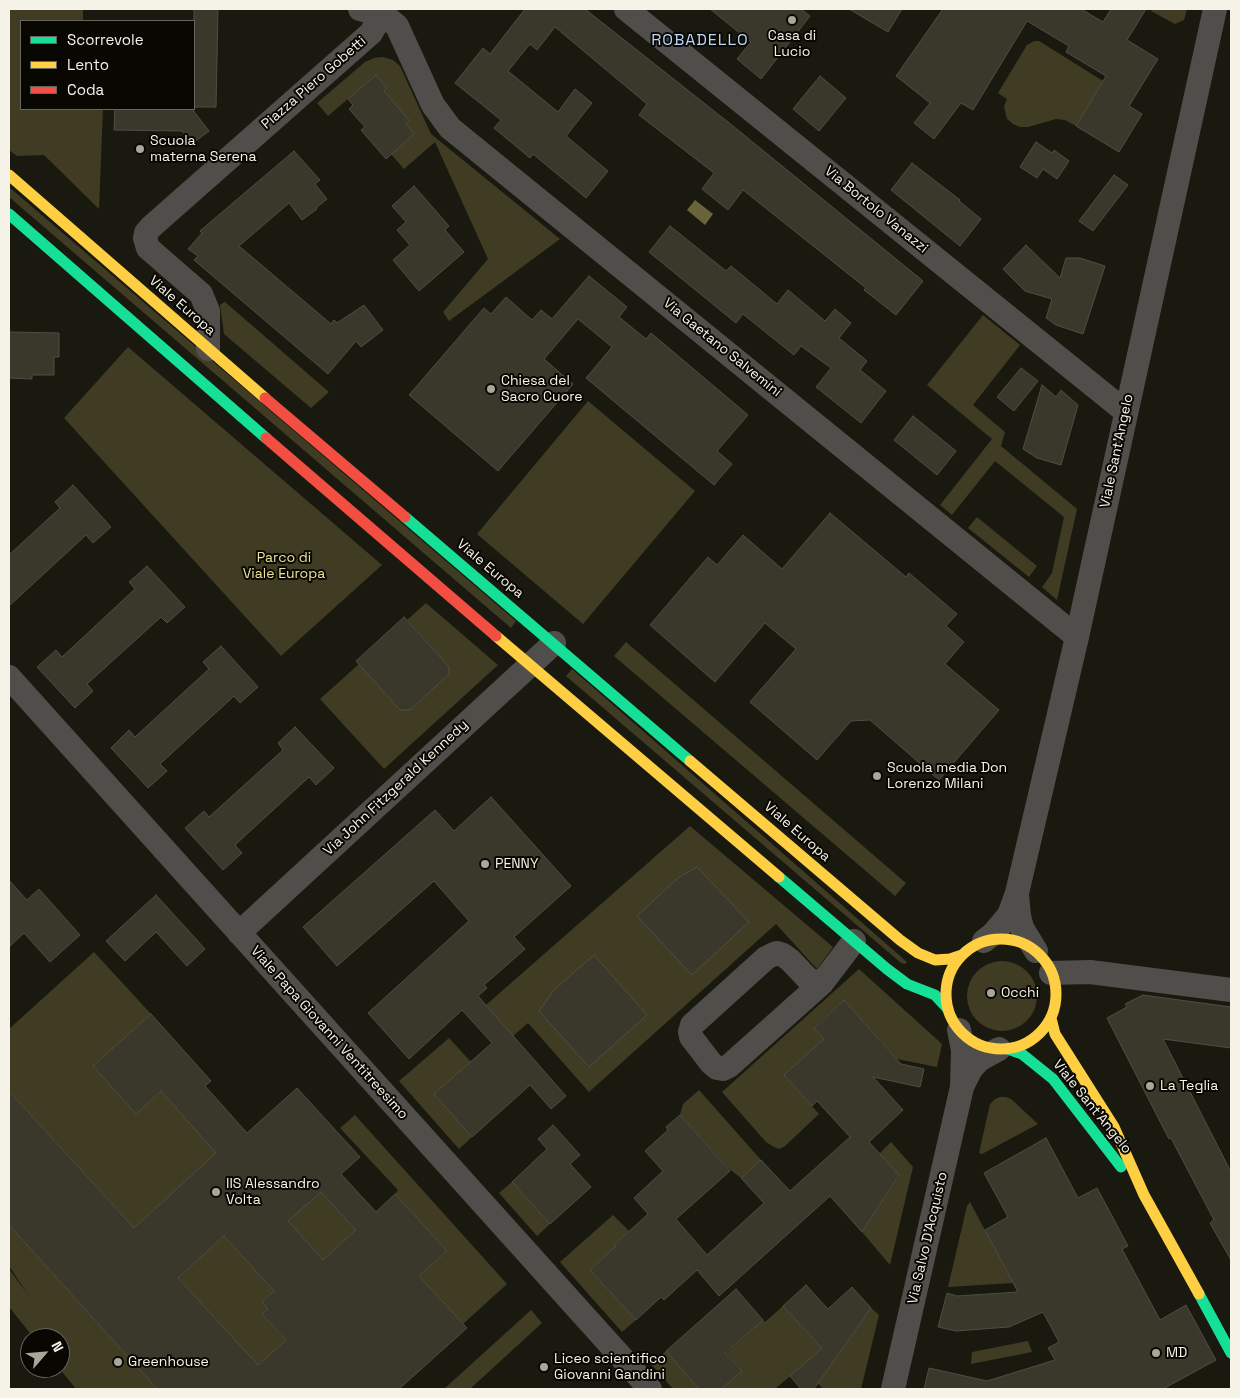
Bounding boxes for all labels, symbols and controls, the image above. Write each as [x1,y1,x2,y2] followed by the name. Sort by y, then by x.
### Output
[786,14,798,26] marker: Casa di Lucio
[20,20,195,110] legend
[768,28,816,60] place label: Casa di Lucio
[67,30,144,49] text: Scorrevole
[650,31,750,51] district label: ROBADELLO
[258,33,370,133] street label: Piazza Piero Gobetti
[67,55,109,74] text: Lento
[67,80,104,99] text: Coda
[150,133,256,166] place label: Scuola materna Serena
[134,143,146,155] marker: Scuola materna Serena
[821,163,931,257] street label: Via Bortolo Vanazzi
[145,273,219,339] street label: Viale Europa
[660,295,784,401] street label: Via Gaetano Salvemini
[501,373,583,406] place label: Chiesa del Sacro Cuore
[485,383,497,395] marker: Chiesa del Sacro Cuore
[1097,393,1137,509] street label: Viale Sant'Angelo
[453,536,527,602] street label: Viale Europa
[243,550,325,582] park label: Parco di Viale Europa
[320,717,472,859] street label: Via John Fitzgerald Kennedy
[887,760,1007,792] place label: Scuola media Don Lorenzo Milani
[871,770,883,782] marker: Scuola media Don Lorenzo Milani
[760,799,834,865] street label: Viale Europa
[495,856,538,872] place label: PENNY
[479,858,491,870] marker: PENNY
[247,943,411,1123] street label: Viale Papa Giovanni Ventitreesimo
[1001,985,1039,1001] place label: Occhi
[985,987,997,999] marker: Occhi
[1049,1057,1135,1157] street label: Viale Sant’Angelo
[1160,1078,1218,1094] place label: La Teglia
[1144,1080,1156,1092] marker: La Teglia
[905,1170,951,1306] street label: Via Salvo D'Acquisto
[226,1176,320,1208] place label: IIS Alessandro Volta
[210,1186,222,1198] marker: IIS Alessandro Volta
[20,1328,70,1378] north arrow
[47,1338,68,1355] text: N
[1166,1345,1187,1361] place label: MD
[1150,1347,1162,1359] marker: MD
[554,1351,666,1384] place label: Liceo scientifico Giovanni Gandini
[128,1354,209,1370] place label: Greenhouse
[112,1356,124,1368] marker: Greenhouse
[538,1361,550,1373] marker: Liceo scientifico Giovanni Gandini

